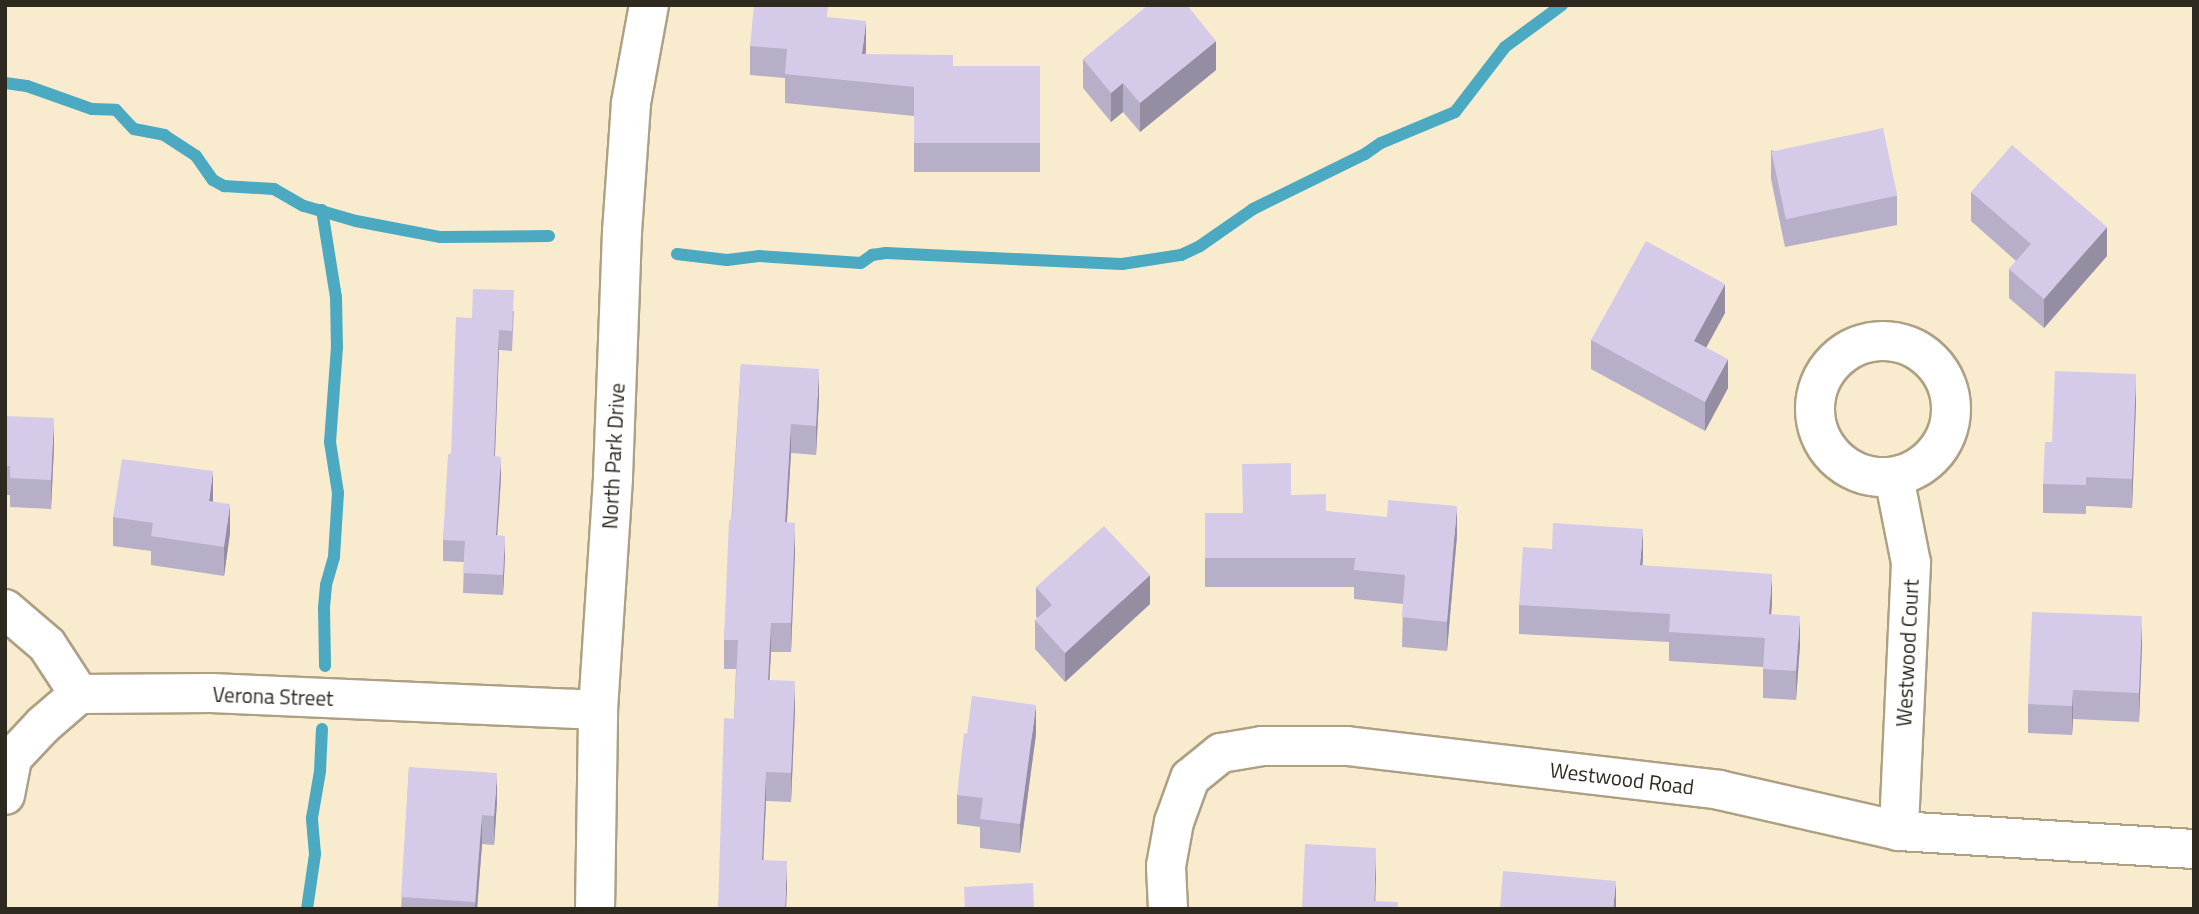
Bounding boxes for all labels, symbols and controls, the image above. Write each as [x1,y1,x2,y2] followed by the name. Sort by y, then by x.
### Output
[597,382,629,530] street label: North Park Drive
[1891,579,1923,727] street label: Westwood Court
[212,681,334,711] street label: Verona Street
[1548,757,1696,799] street label: Westwood Road

